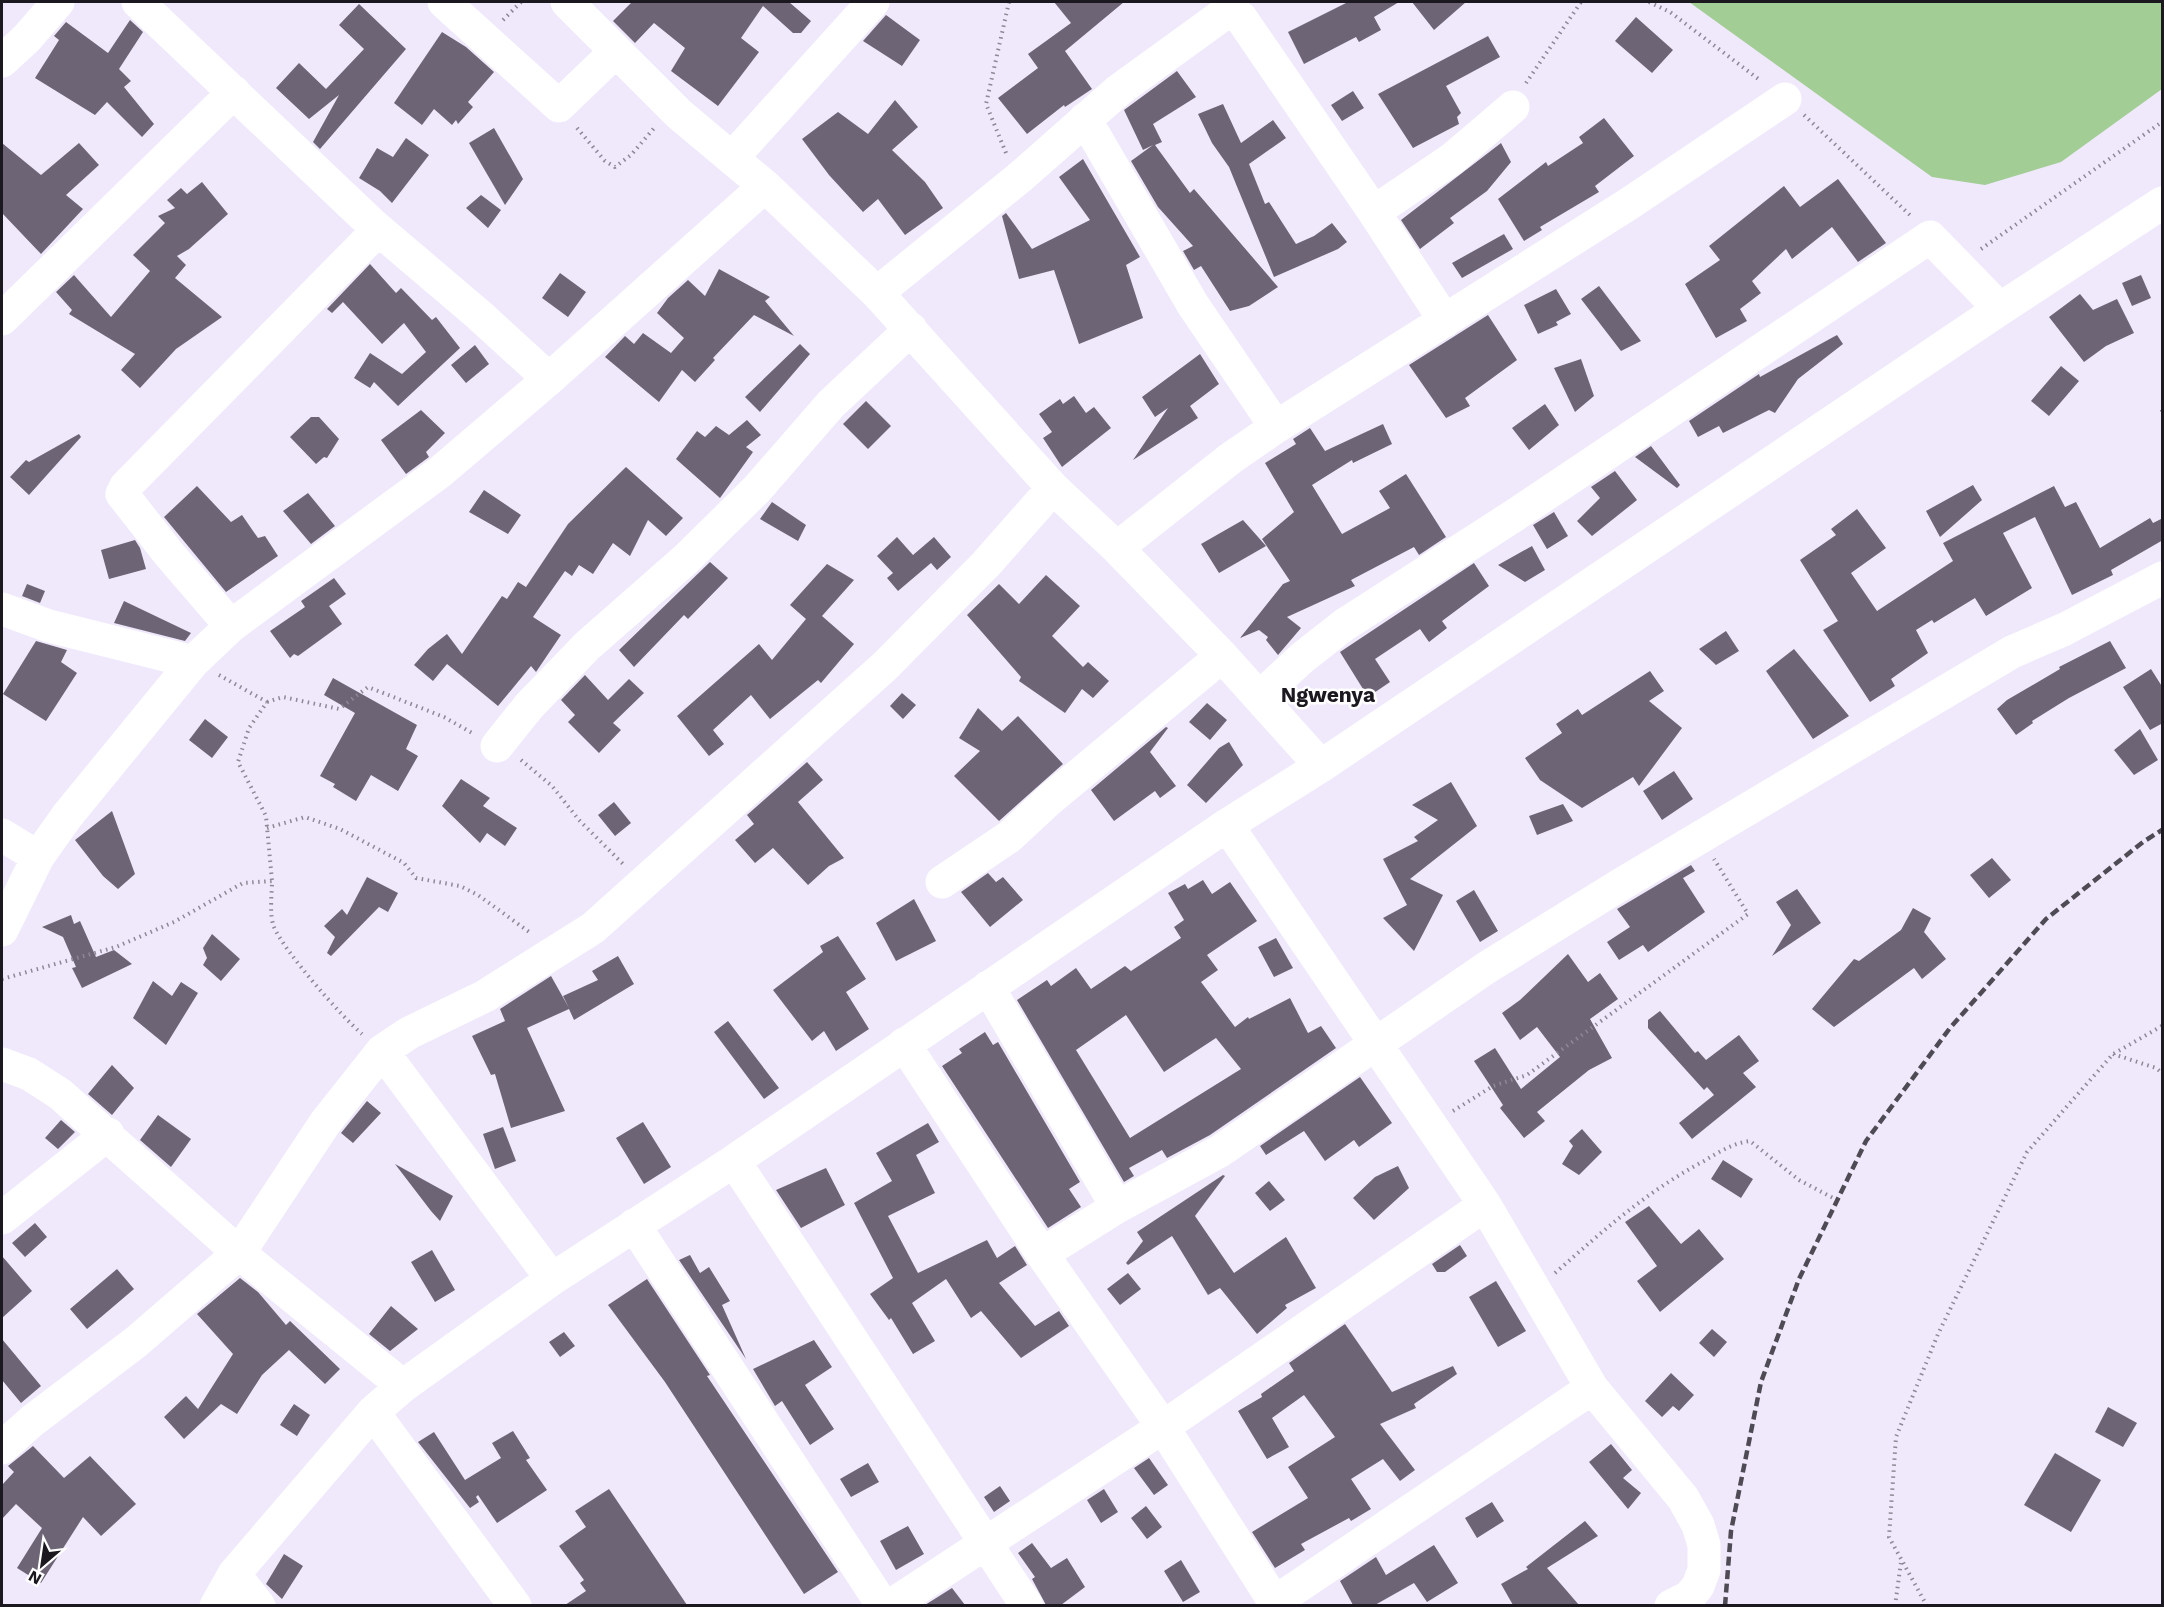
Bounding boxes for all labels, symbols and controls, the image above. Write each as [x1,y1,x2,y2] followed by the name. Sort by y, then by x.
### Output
[1281,682,1376,707] district label: Ngwenya
[12,1535,72,1595] north arrow
[25,1566,45,1589] text: N

